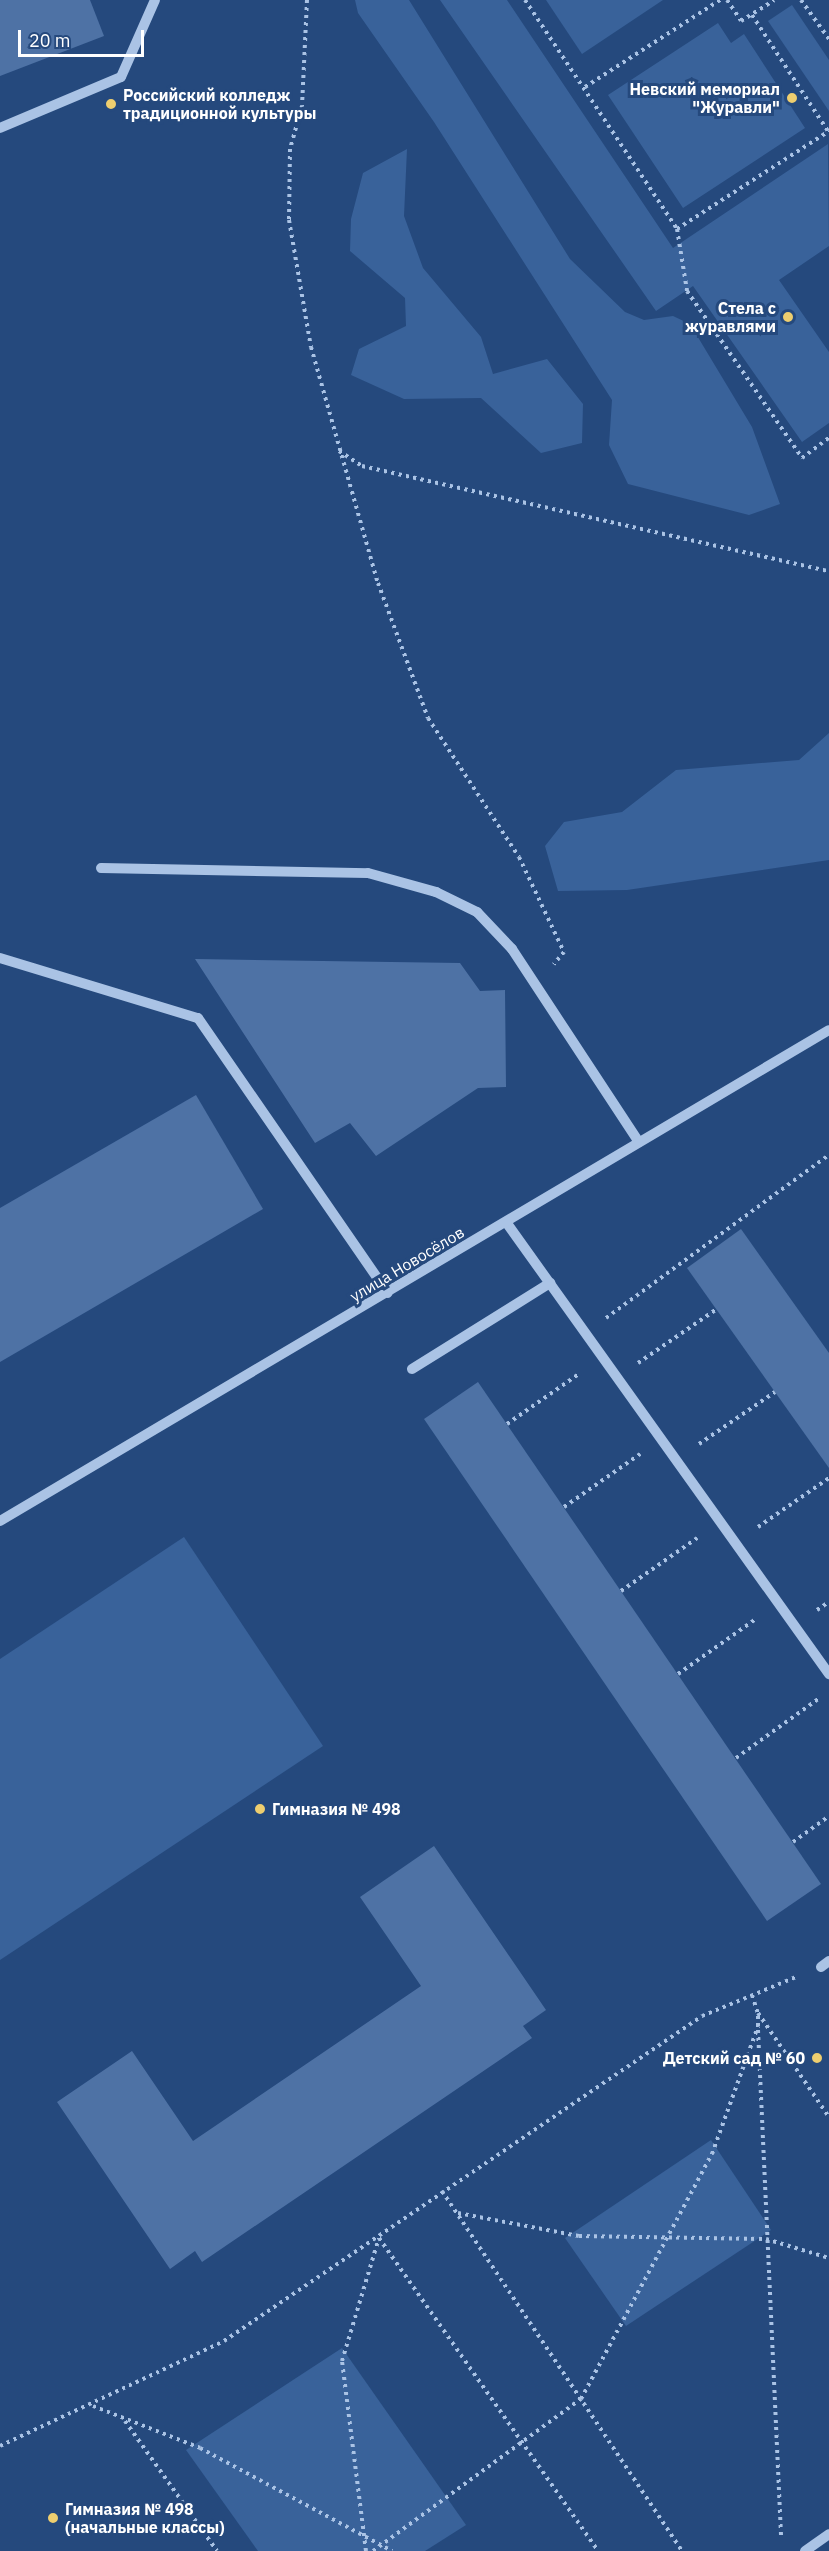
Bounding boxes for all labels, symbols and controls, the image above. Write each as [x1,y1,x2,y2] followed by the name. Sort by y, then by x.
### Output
[21,18,147,56] scale bar
[29,29,71,52] text: 20 m
[629,79,780,117] place label: Невский мемориал "Журавли"
[123,85,316,123] place label: Российский колледж традиционной культуры
[785,91,799,105] marker: Невский мемориал "Журавли"
[104,97,118,111] marker: Российский колледж традиционной культуры
[685,298,776,336] place label: Стела с журавлями
[781,310,795,324] marker: Стела с журавлями
[346,1222,468,1306] street label: улица Новосёлов
[272,1799,401,1819] place label: Гимназия № 498
[253,1802,267,1816] marker: Гимназия № 498
[663,2048,805,2068] place label: Детский сад № 60
[810,2051,824,2065] marker: Детский сад № 60
[65,2499,225,2537] place label: Гимназия № 498 (начальные классы)
[46,2511,60,2525] marker: Гимназия № 498 (начальные классы)

